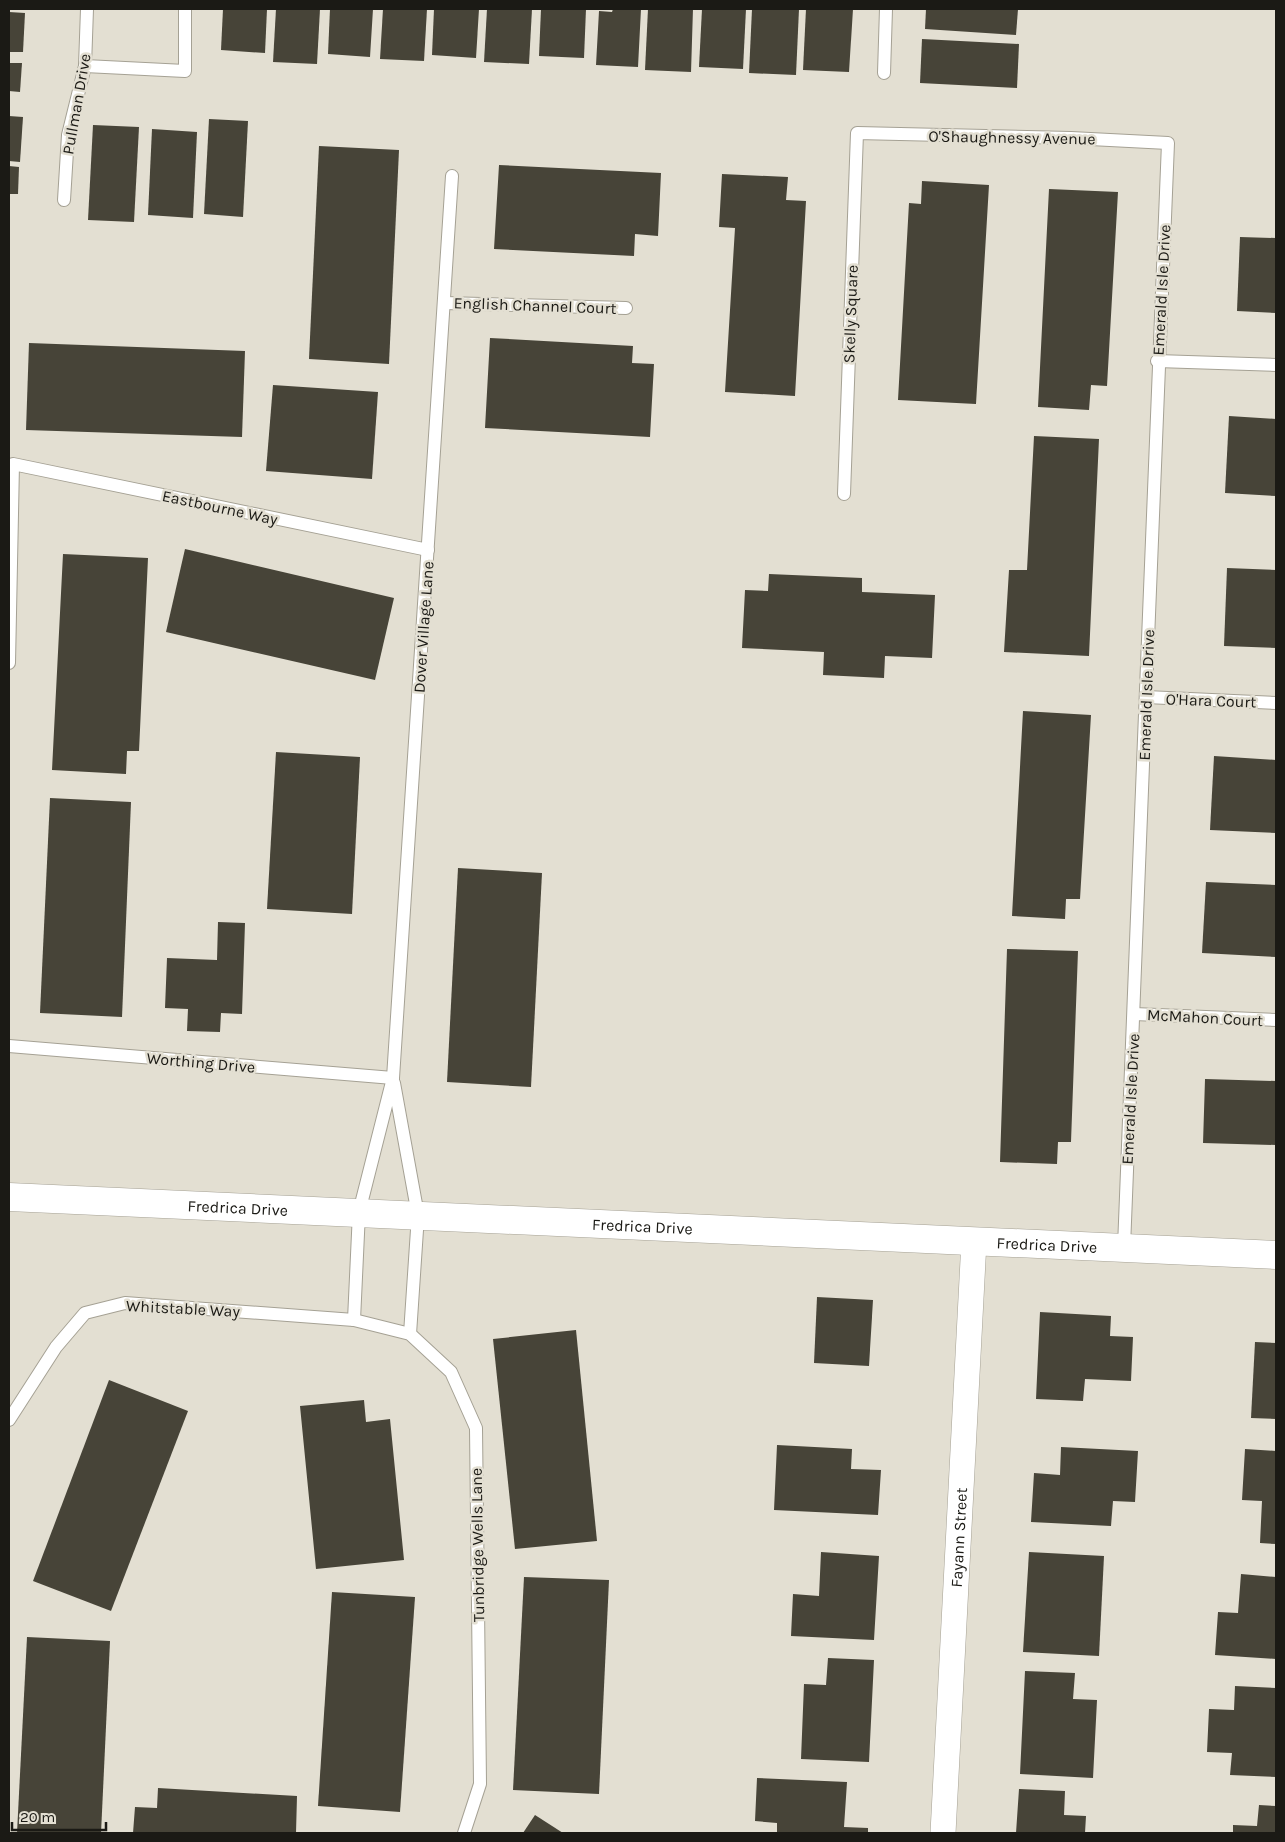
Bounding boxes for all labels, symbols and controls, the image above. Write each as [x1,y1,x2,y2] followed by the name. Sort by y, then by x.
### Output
[58,52,95,156] street label: Pullman Drive
[928,127,1096,148] street label: O'Shaughnessy Avenue
[1149,224,1174,356] street label: Emerald Isle Drive
[839,264,862,364] street label: Skelly Square
[453,293,617,318] street label: English Channel Court
[160,486,280,529] street label: Eastbourne Way
[409,561,438,693] street label: Dover Village Lane
[1135,629,1158,761] street label: Emerald Isle Drive
[1165,689,1257,712] street label: O'Hara Court
[1147,1005,1263,1030] street label: McMahon Court
[1118,1033,1143,1165] street label: Emerald Isle Drive
[146,1048,256,1077] street label: Worthing Drive
[187,1196,289,1220] street label: Fredrica Drive
[592,1215,693,1238] street label: Fredrica Drive
[996,1233,1098,1257] street label: Fredrica Drive
[126,1296,241,1321] street label: Whitstable Way
[467,1468,488,1622] street label: Tunbridge Wells Lane
[947,1487,971,1588] street label: Fayann Street
[12,1800,106,1832] scale bar
[20,1808,55,1826] text: 20 m

